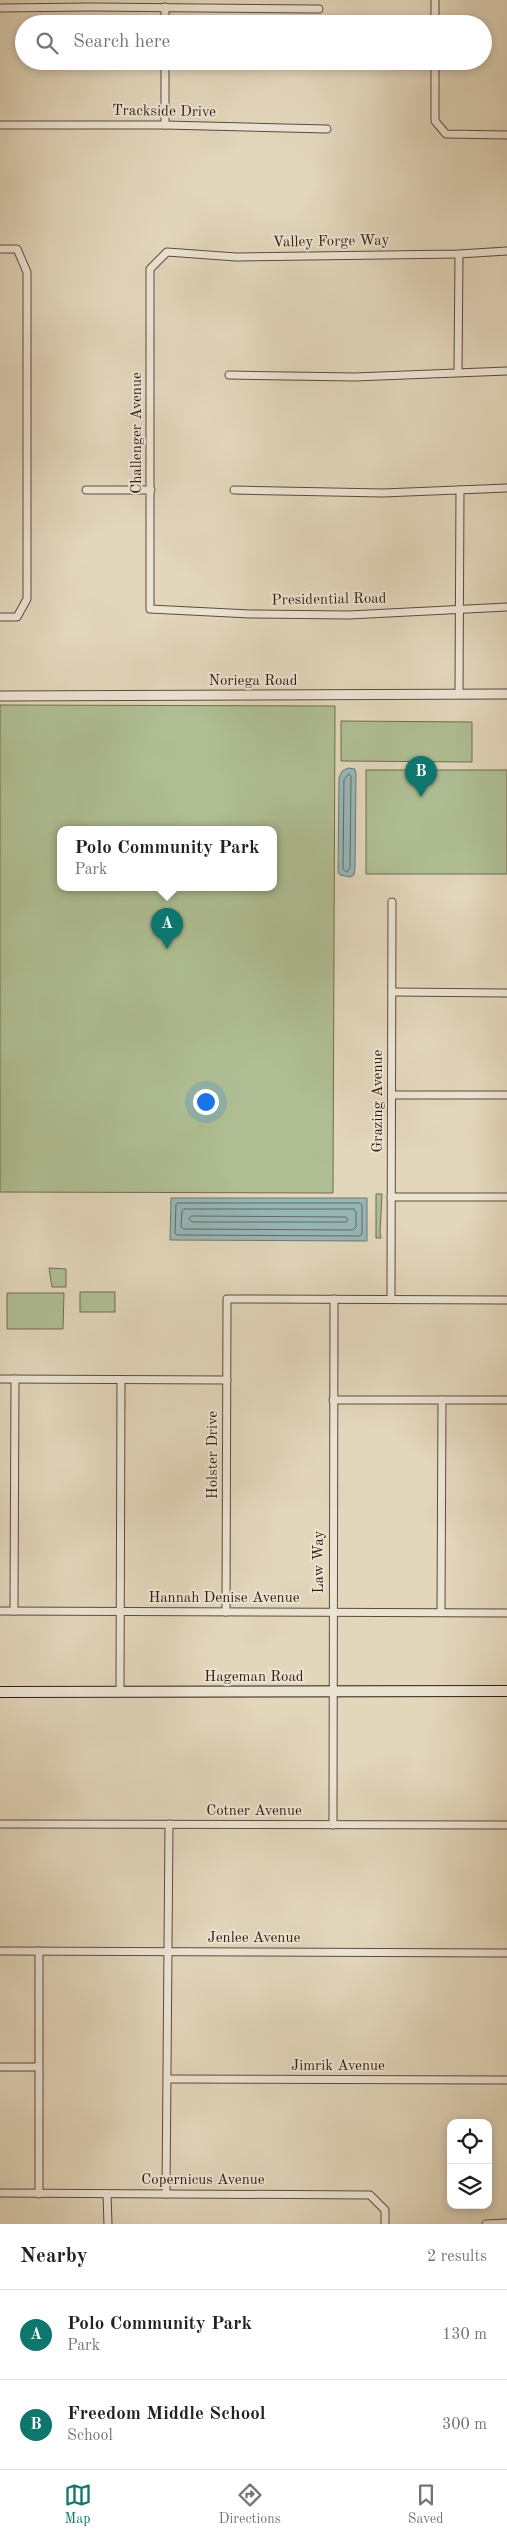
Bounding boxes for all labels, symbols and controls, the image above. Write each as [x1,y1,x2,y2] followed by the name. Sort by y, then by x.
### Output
[15,15,492,70] search box
[33,29,61,57] icon: search
[73,33,170,52] text: Search here
[112,104,216,120] street label: Trackside Drive
[273,233,390,251] street label: Valley Forge Way
[130,372,145,494] street label: Challenger Avenue
[271,591,387,609] street label: Presidential Road
[208,674,298,689] street label: Noriega Road
[405,756,437,797] pin: B
[57,826,277,891] popup
[74,839,260,858] text: Polo Community Park
[74,862,107,878] text: Park
[151,908,183,949] pin: A
[371,1049,386,1153] street label: Grazing Avenue
[193,1089,219,1115] your location
[206,1411,221,1499] street label: Holster Drive
[312,1531,327,1593] street label: Law Way
[148,1591,300,1606] street label: Hannah Denise Avenue
[204,1670,304,1685] street label: Hageman Road
[206,1804,302,1819] street label: Cotner Avenue
[208,1931,300,1946] street label: Jenlee Avenue
[291,2059,385,2074] street label: Jimrik Avenue
[447,2119,492,2209] map controls
[447,2119,492,2164] button: locate
[447,2164,492,2209] button: layers
[141,2173,265,2188] street label: Copernicus Avenue
[20,2246,88,2267] text: Nearby
[427,2249,487,2265] text: 2 results
[67,2315,252,2334] text: Polo Community Park
[30,2327,42,2343] text: A
[442,2327,487,2343] text: 130 m
[67,2338,100,2354] text: Park
[67,2405,266,2424] text: Freedom Middle School
[30,2417,42,2433] text: B
[442,2417,487,2433] text: 300 m
[67,2428,113,2444] text: School
[64,2481,92,2528] tab: Map
[219,2481,281,2528] tab: Directions
[408,2481,443,2528] tab: Saved

